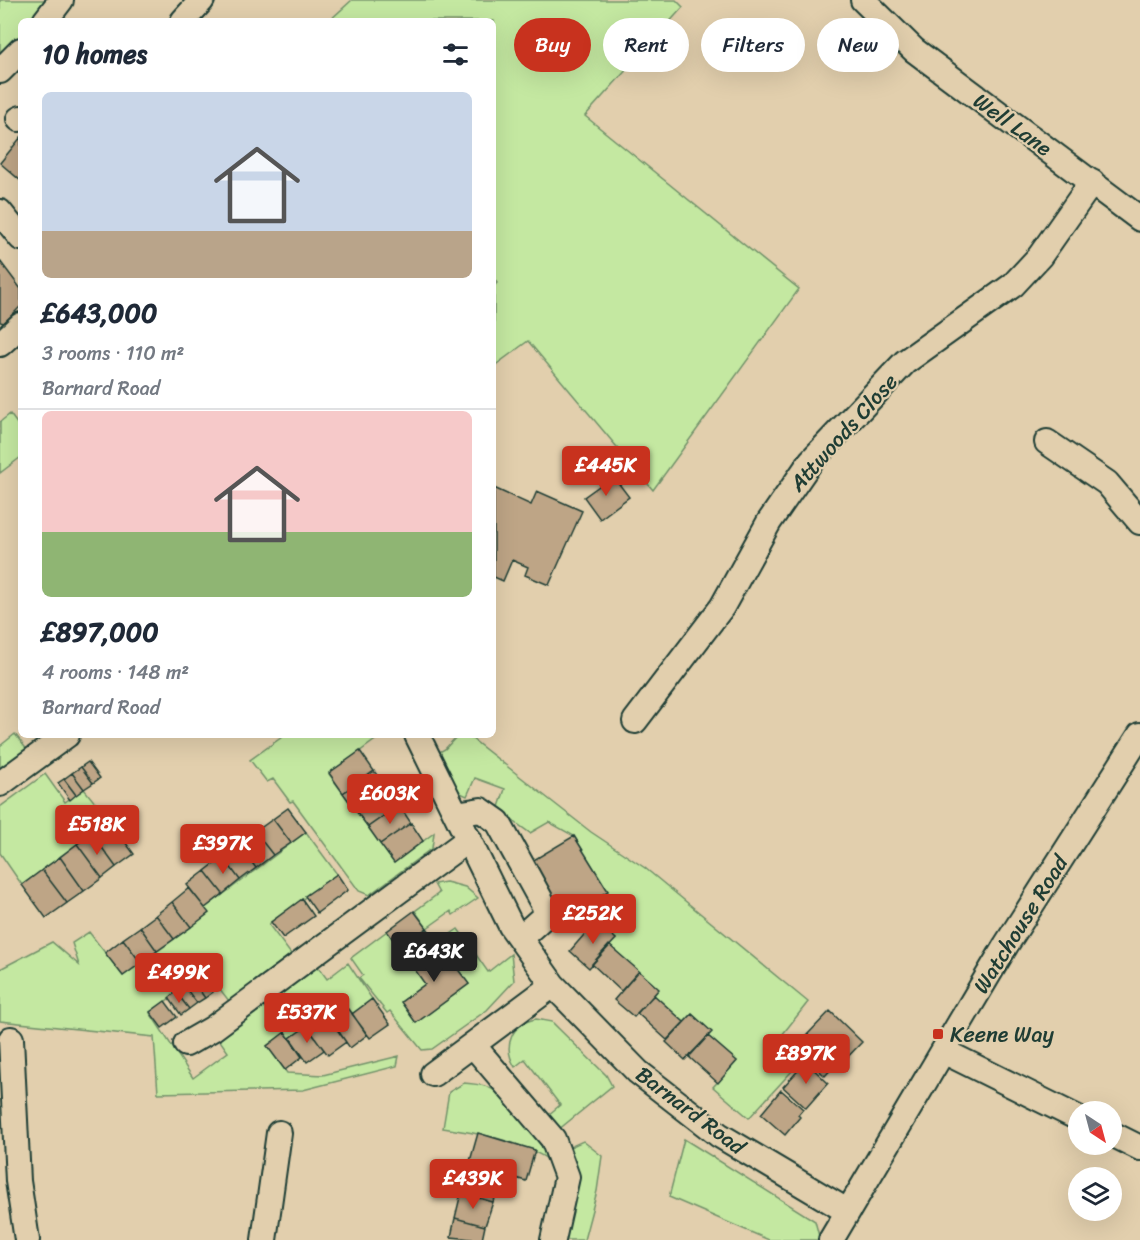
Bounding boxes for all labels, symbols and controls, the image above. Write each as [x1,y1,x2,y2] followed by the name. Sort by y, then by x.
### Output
[514,18,591,72] chip: Buy
[603,18,689,72] chip: Rent
[701,18,805,72] chip: Filters
[817,18,899,72] chip: New
[42,31,147,77] text: 10 homes
[439,38,472,71] icon: filters
[965,82,1061,167] street label: Well Lane
[203,131,311,239] icon: home
[42,290,157,336] text: £643,000
[42,336,184,371] text: 3 rooms · 110 m²
[778,364,908,501] street label: Attwoods Close
[42,371,160,406] text: Barnard Road
[564,446,648,497] pin: £445K
[576,448,636,483] text: £445K
[203,450,311,558] icon: home
[42,609,159,655] text: £897,000
[42,655,189,690] text: 4 rooms · 148 m²
[42,690,160,725] text: Barnard Road
[348,774,432,825] pin: £603K
[361,776,419,811] text: £603K
[55,805,139,856] pin: £518K
[69,807,125,842] text: £518K
[181,824,265,875] pin: £397K
[194,826,252,861] text: £397K
[962,846,1079,1001] street label: Watchouse Road
[551,894,635,945] pin: £252K
[564,896,622,931] text: £252K
[392,932,476,983] pin: £643K
[405,934,463,969] text: £643K
[137,953,221,1004] pin: £499K
[149,955,209,990] text: £499K
[265,993,349,1044] pin: £537K
[278,995,336,1030] text: £537K
[950,1015,1054,1054] place label: Keene Way
[931,1027,945,1041] marker: Keene Way
[764,1034,848,1085] pin: £897K
[777,1036,835,1071] text: £897K
[627,1056,755,1166] street label: Barnard Road
[1068,1101,1122,1155] north arrow
[1068,1101,1122,1221] map controls
[431,1159,515,1210] pin: £439K
[444,1161,502,1196] text: £439K
[1068,1167,1122,1221] button: layers

